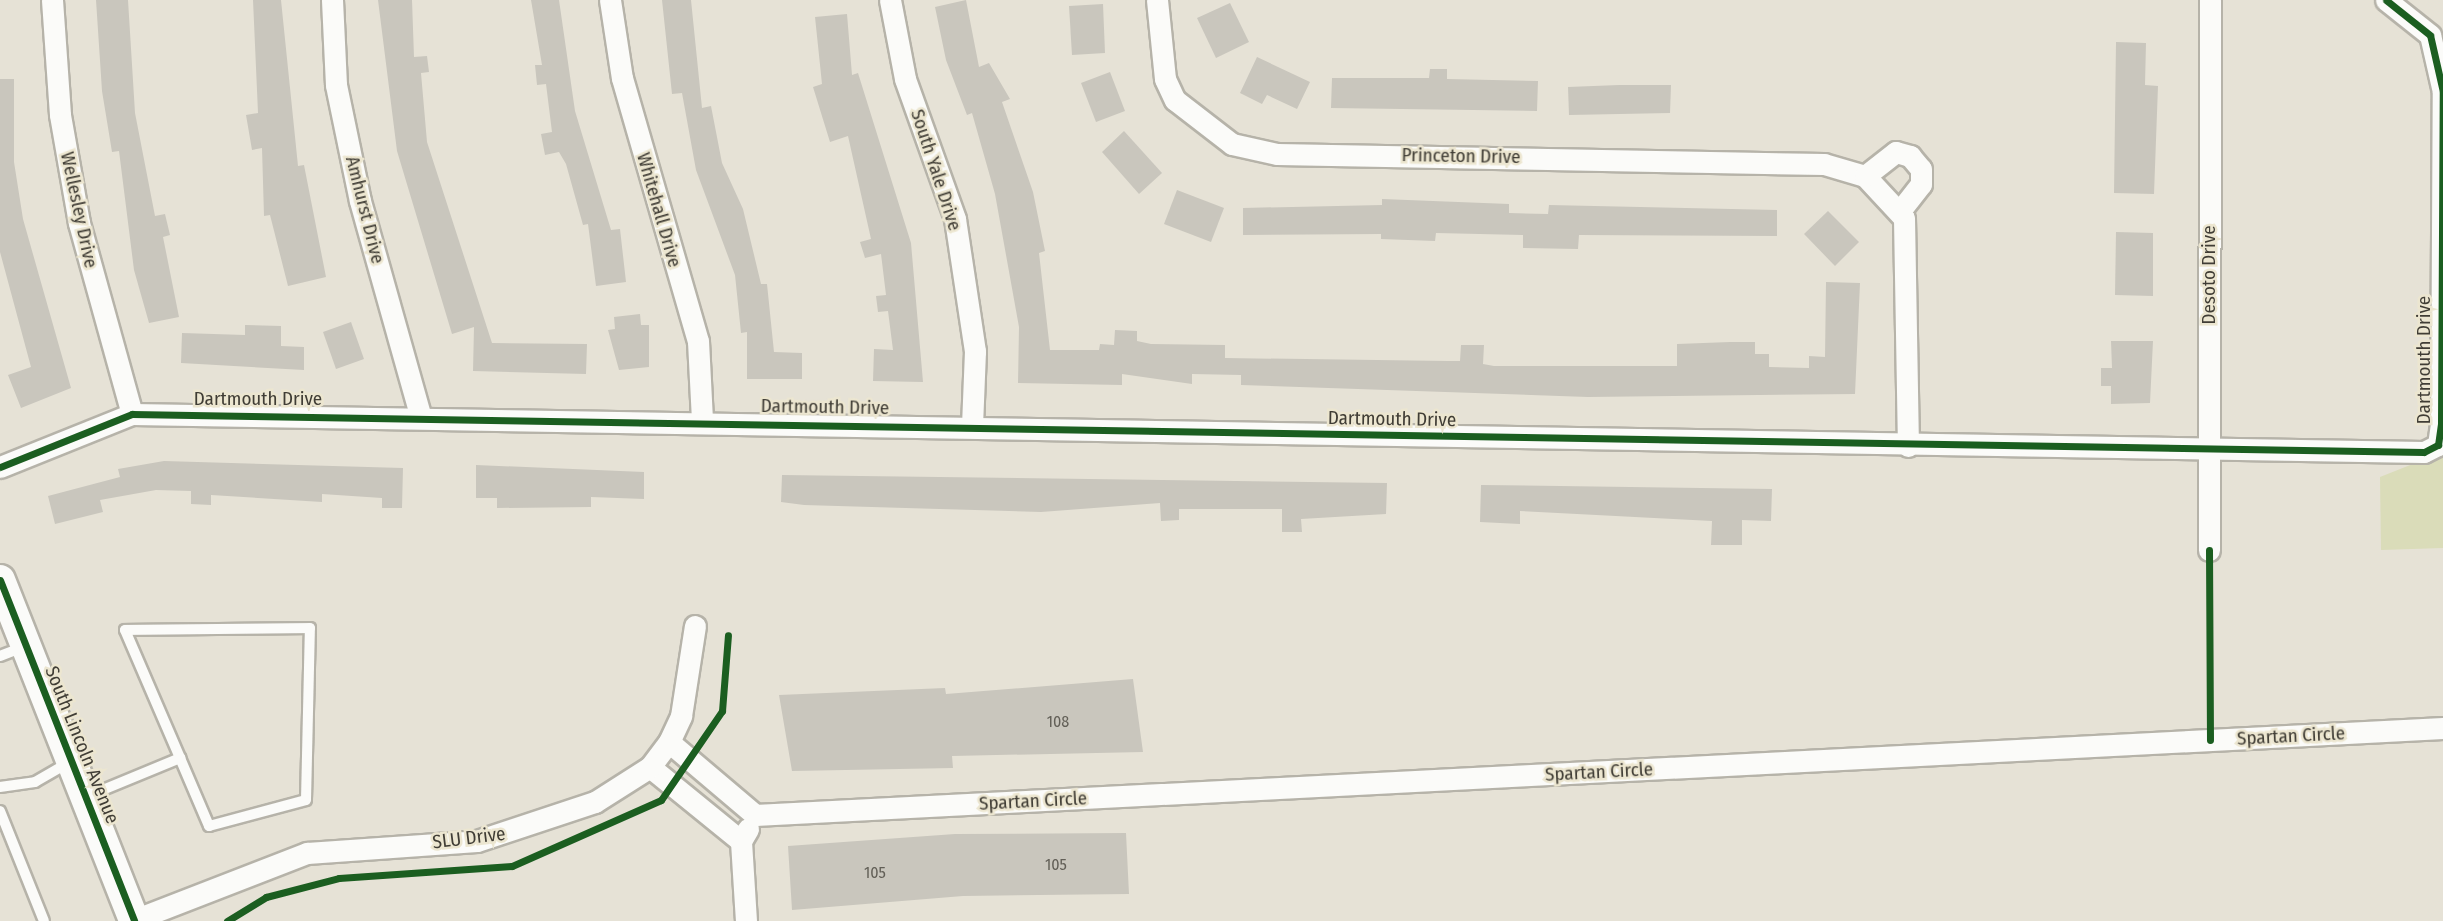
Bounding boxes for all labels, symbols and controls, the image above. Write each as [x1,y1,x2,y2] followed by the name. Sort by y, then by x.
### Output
[906,107,966,233] street label: South Yale Drive
[1401,144,1521,168] street label: Princeton Drive
[56,150,102,270] street label: Wellesley Drive
[632,150,686,270] street label: Whitehall Drive
[341,154,389,266] street label: Amhurst Drive
[2198,225,2220,325] street label: Desoto Drive
[2413,296,2435,424] street label: Dartmouth Drive
[194,388,322,410] street label: Dartmouth Drive
[761,394,889,420] street label: Dartmouth Drive
[1328,406,1456,432] street label: Dartmouth Drive
[40,663,124,827] street label: South Lincoln Avenue
[1047,712,1069,732] house number: 108
[2236,722,2346,750] street label: Spartan Circle
[1544,758,1654,786] street label: Spartan Circle
[978,787,1088,815] street label: Spartan Circle
[431,822,507,854] street label: SLU Drive
[1045,855,1067,875] house number: 105
[864,863,886,883] house number: 105

